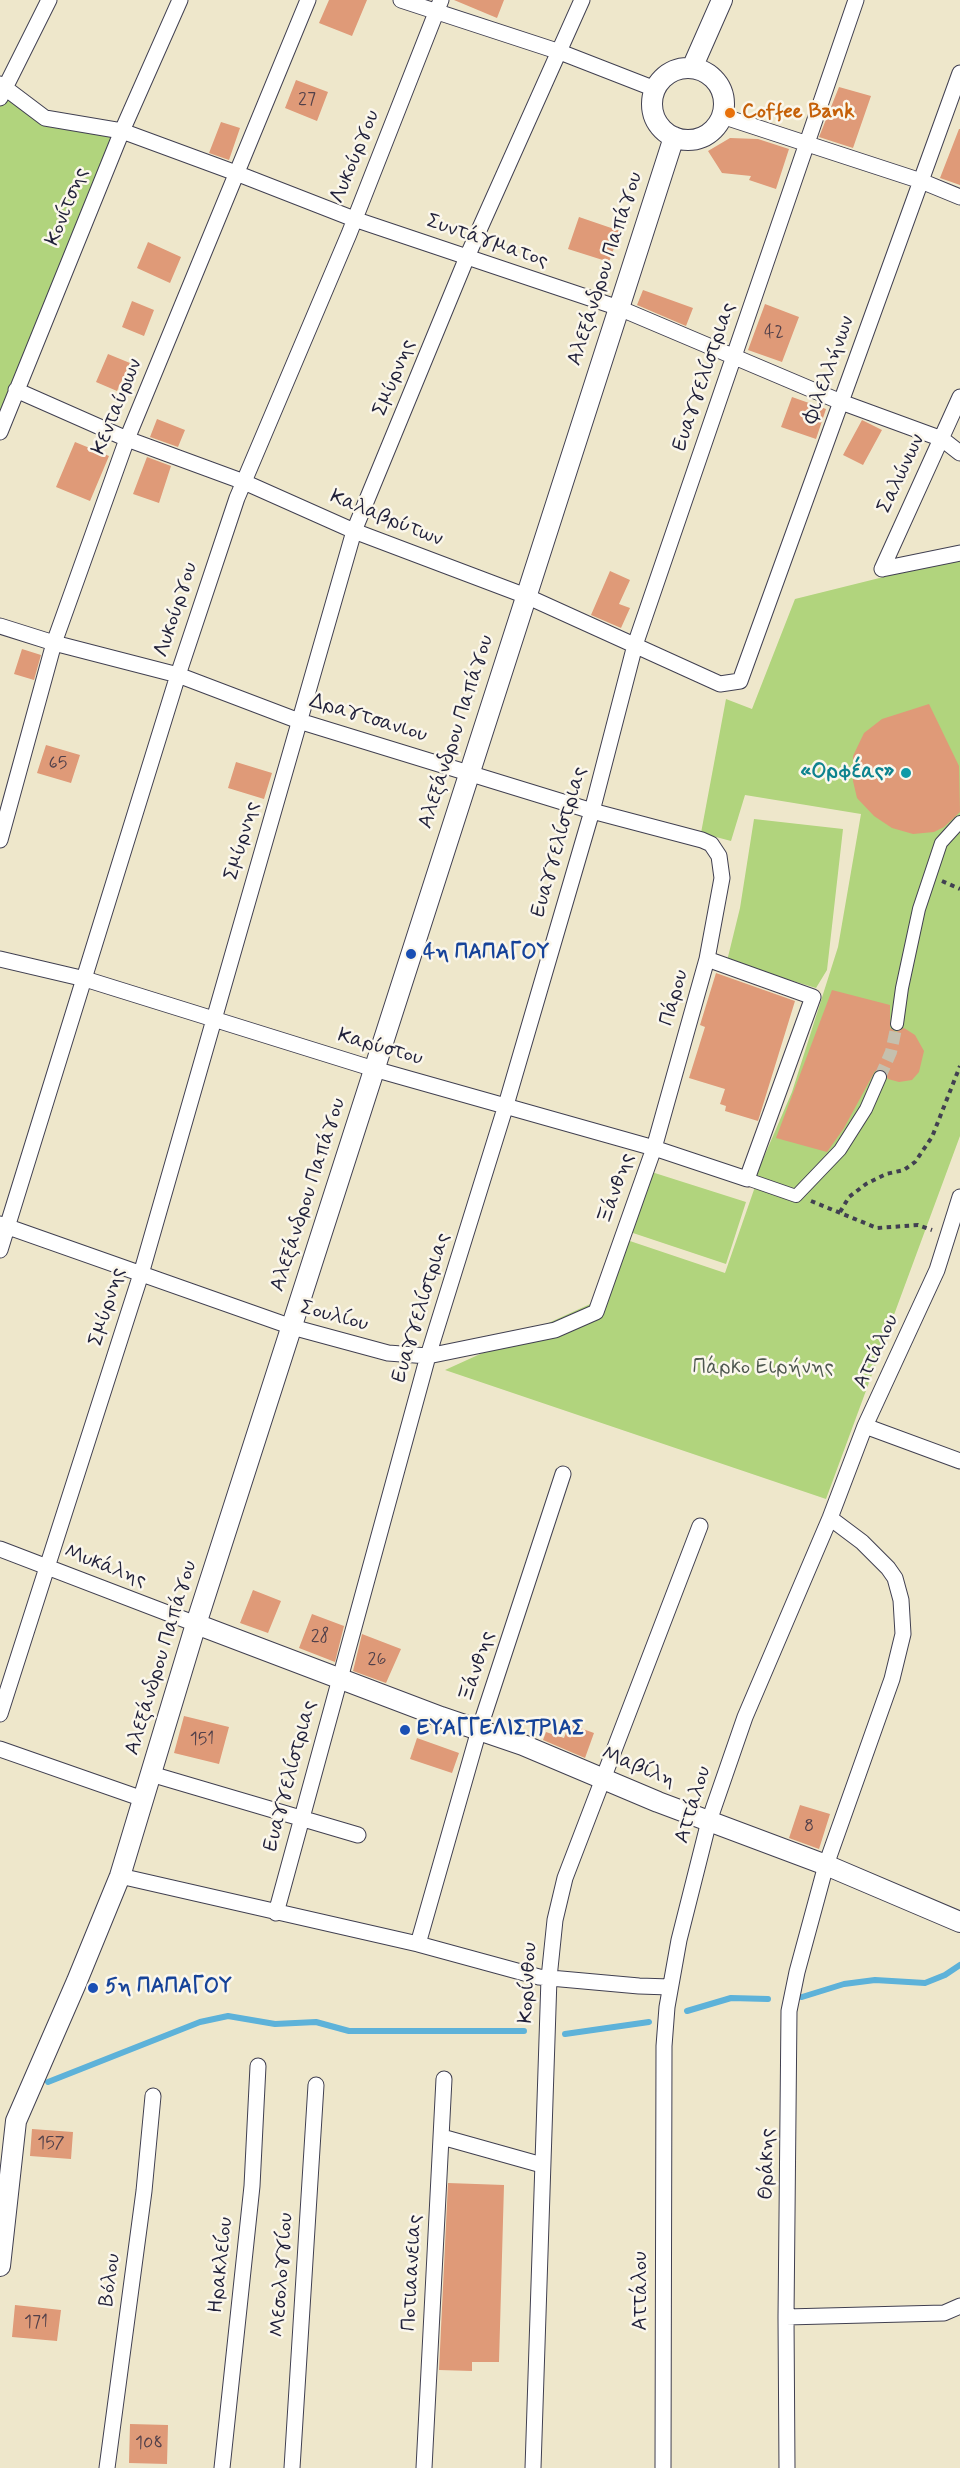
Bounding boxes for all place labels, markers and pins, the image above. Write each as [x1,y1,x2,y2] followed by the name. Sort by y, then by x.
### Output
[742,100,855,126] place label: Coffee Bank
[723,106,737,120] marker: Coffee Bank
[801,760,894,786] place label: «Ορφέας»
[899,766,913,780] marker: «Ορφέας»
[423,941,549,967] place label: 4η ΠΑΠΑΓΟΥ
[404,947,418,961] marker: 4η ΠΑΠΑΓΟΥ
[417,1717,585,1743] place label: ΕΥΑΓΓΕΛΙΣΤΡΙΑΣ
[398,1723,412,1737] marker: ΕΥΑΓΓΕΛΙΣΤΡΙΑΣ
[105,1975,232,2001] place label: 5η ΠΑΠΑΓΟΥ
[86,1981,100,1995] marker: 5η ΠΑΠΑΓΟΥ

